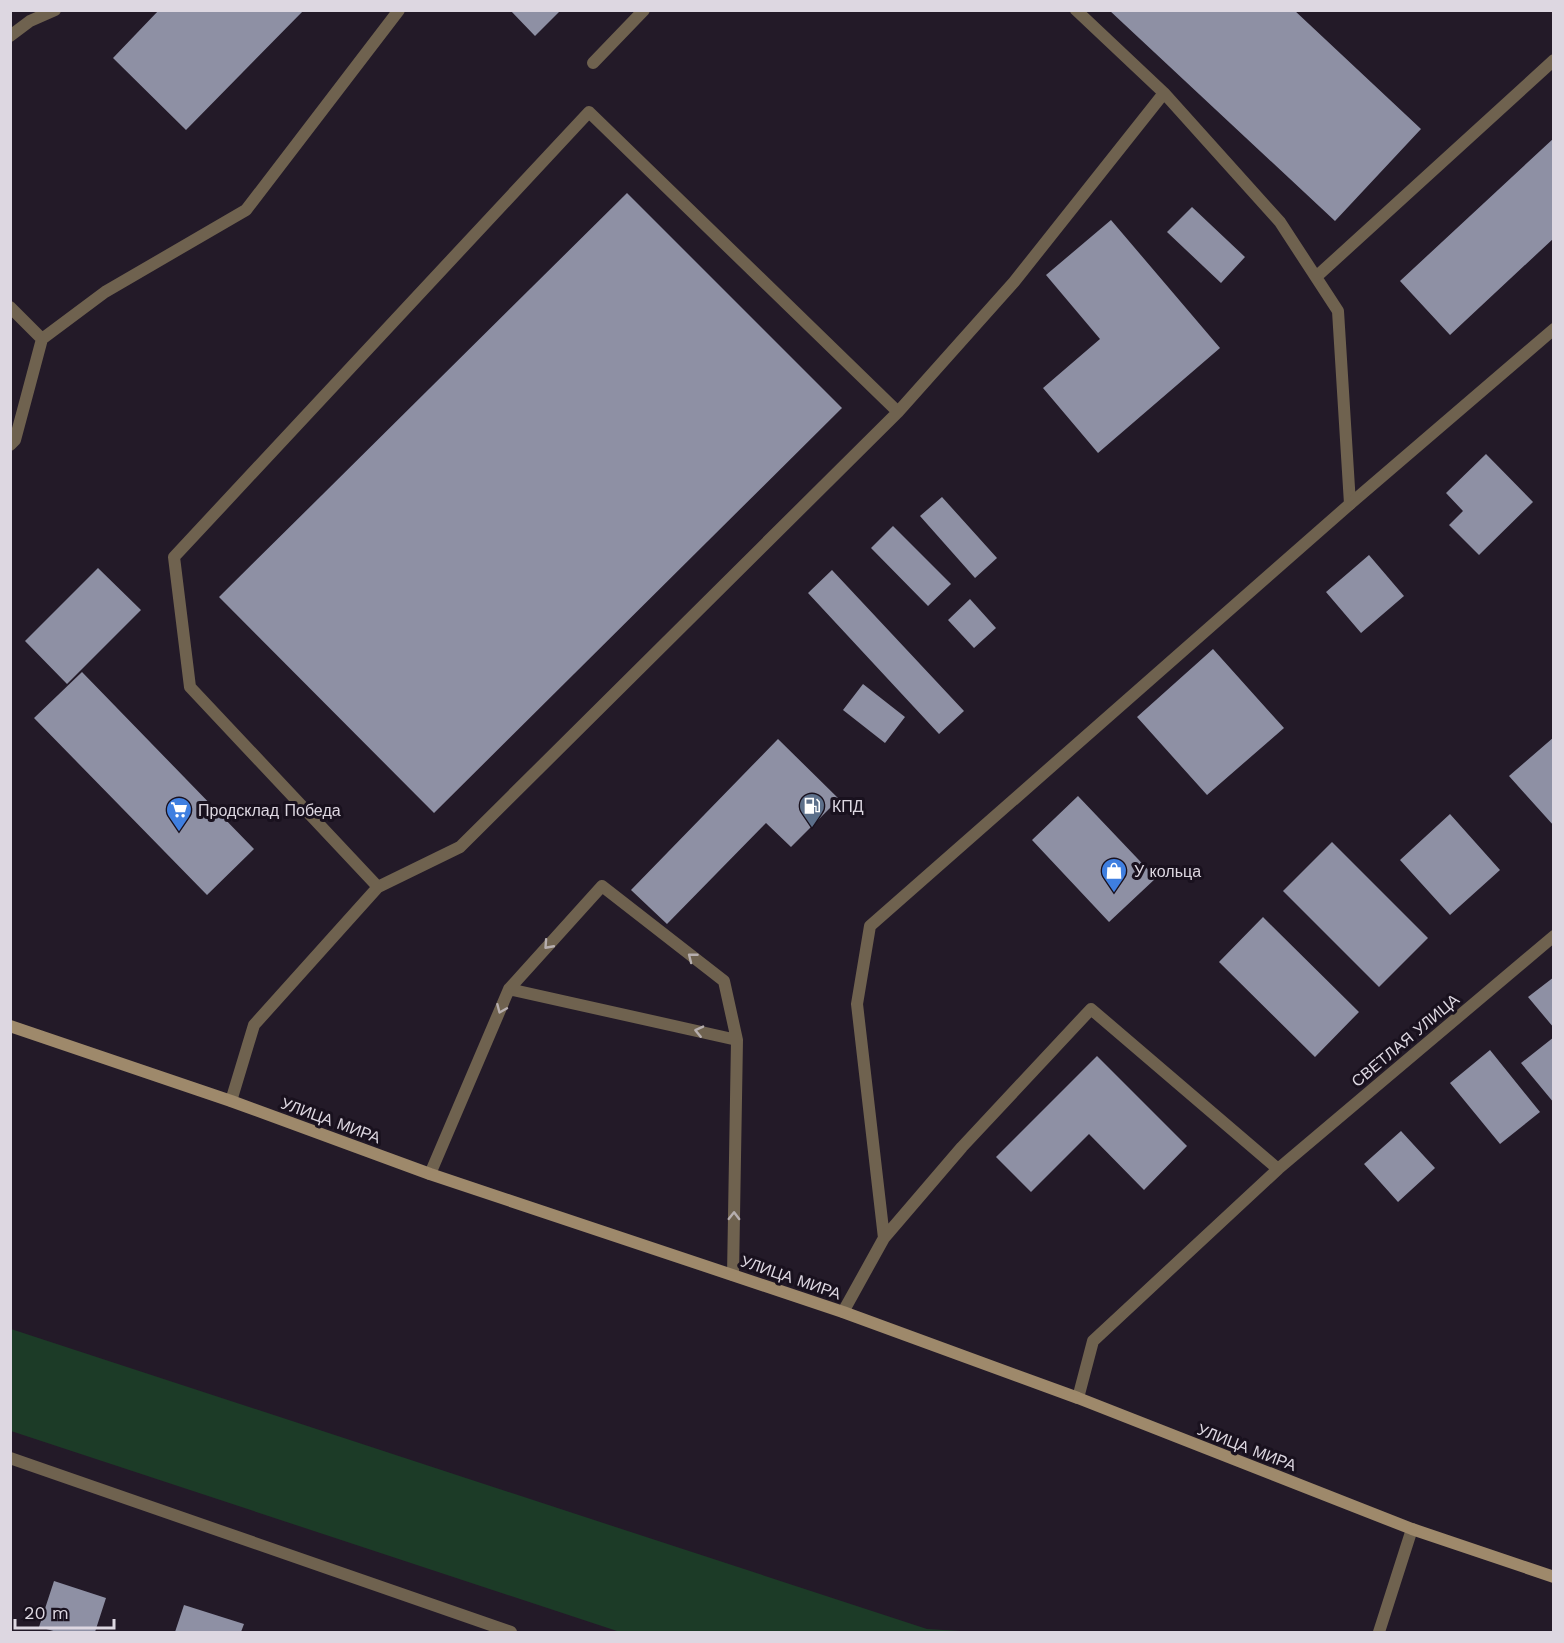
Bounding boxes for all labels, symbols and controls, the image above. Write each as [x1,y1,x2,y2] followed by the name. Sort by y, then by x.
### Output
[797,791,827,829] fuel station icon: КПД
[164,795,194,833] supermarket icon: Продсклад Победа
[832,797,864,816] place label: КПД
[198,801,341,820] place label: Продсклад Победа
[1099,856,1129,894] shop icon: У кольца
[1134,862,1201,881] place label: У кольца
[544,938,555,949] one-way arrow
[688,953,699,964] one-way arrow
[1348,990,1463,1091] street label: СВЕТЛАЯ УЛИЦА
[496,1002,508,1013] one-way arrow
[694,1026,704,1039] one-way arrow
[278,1094,384,1147] street label: УЛИЦА МИРА
[728,1212,740,1221] one-way arrow
[738,1251,844,1304] street label: УЛИЦА МИРА
[1195,1420,1299,1475] street label: УЛИЦА МИРА
[15,1592,114,1630] scale bar
[24,1602,69,1623] text: 20 m

